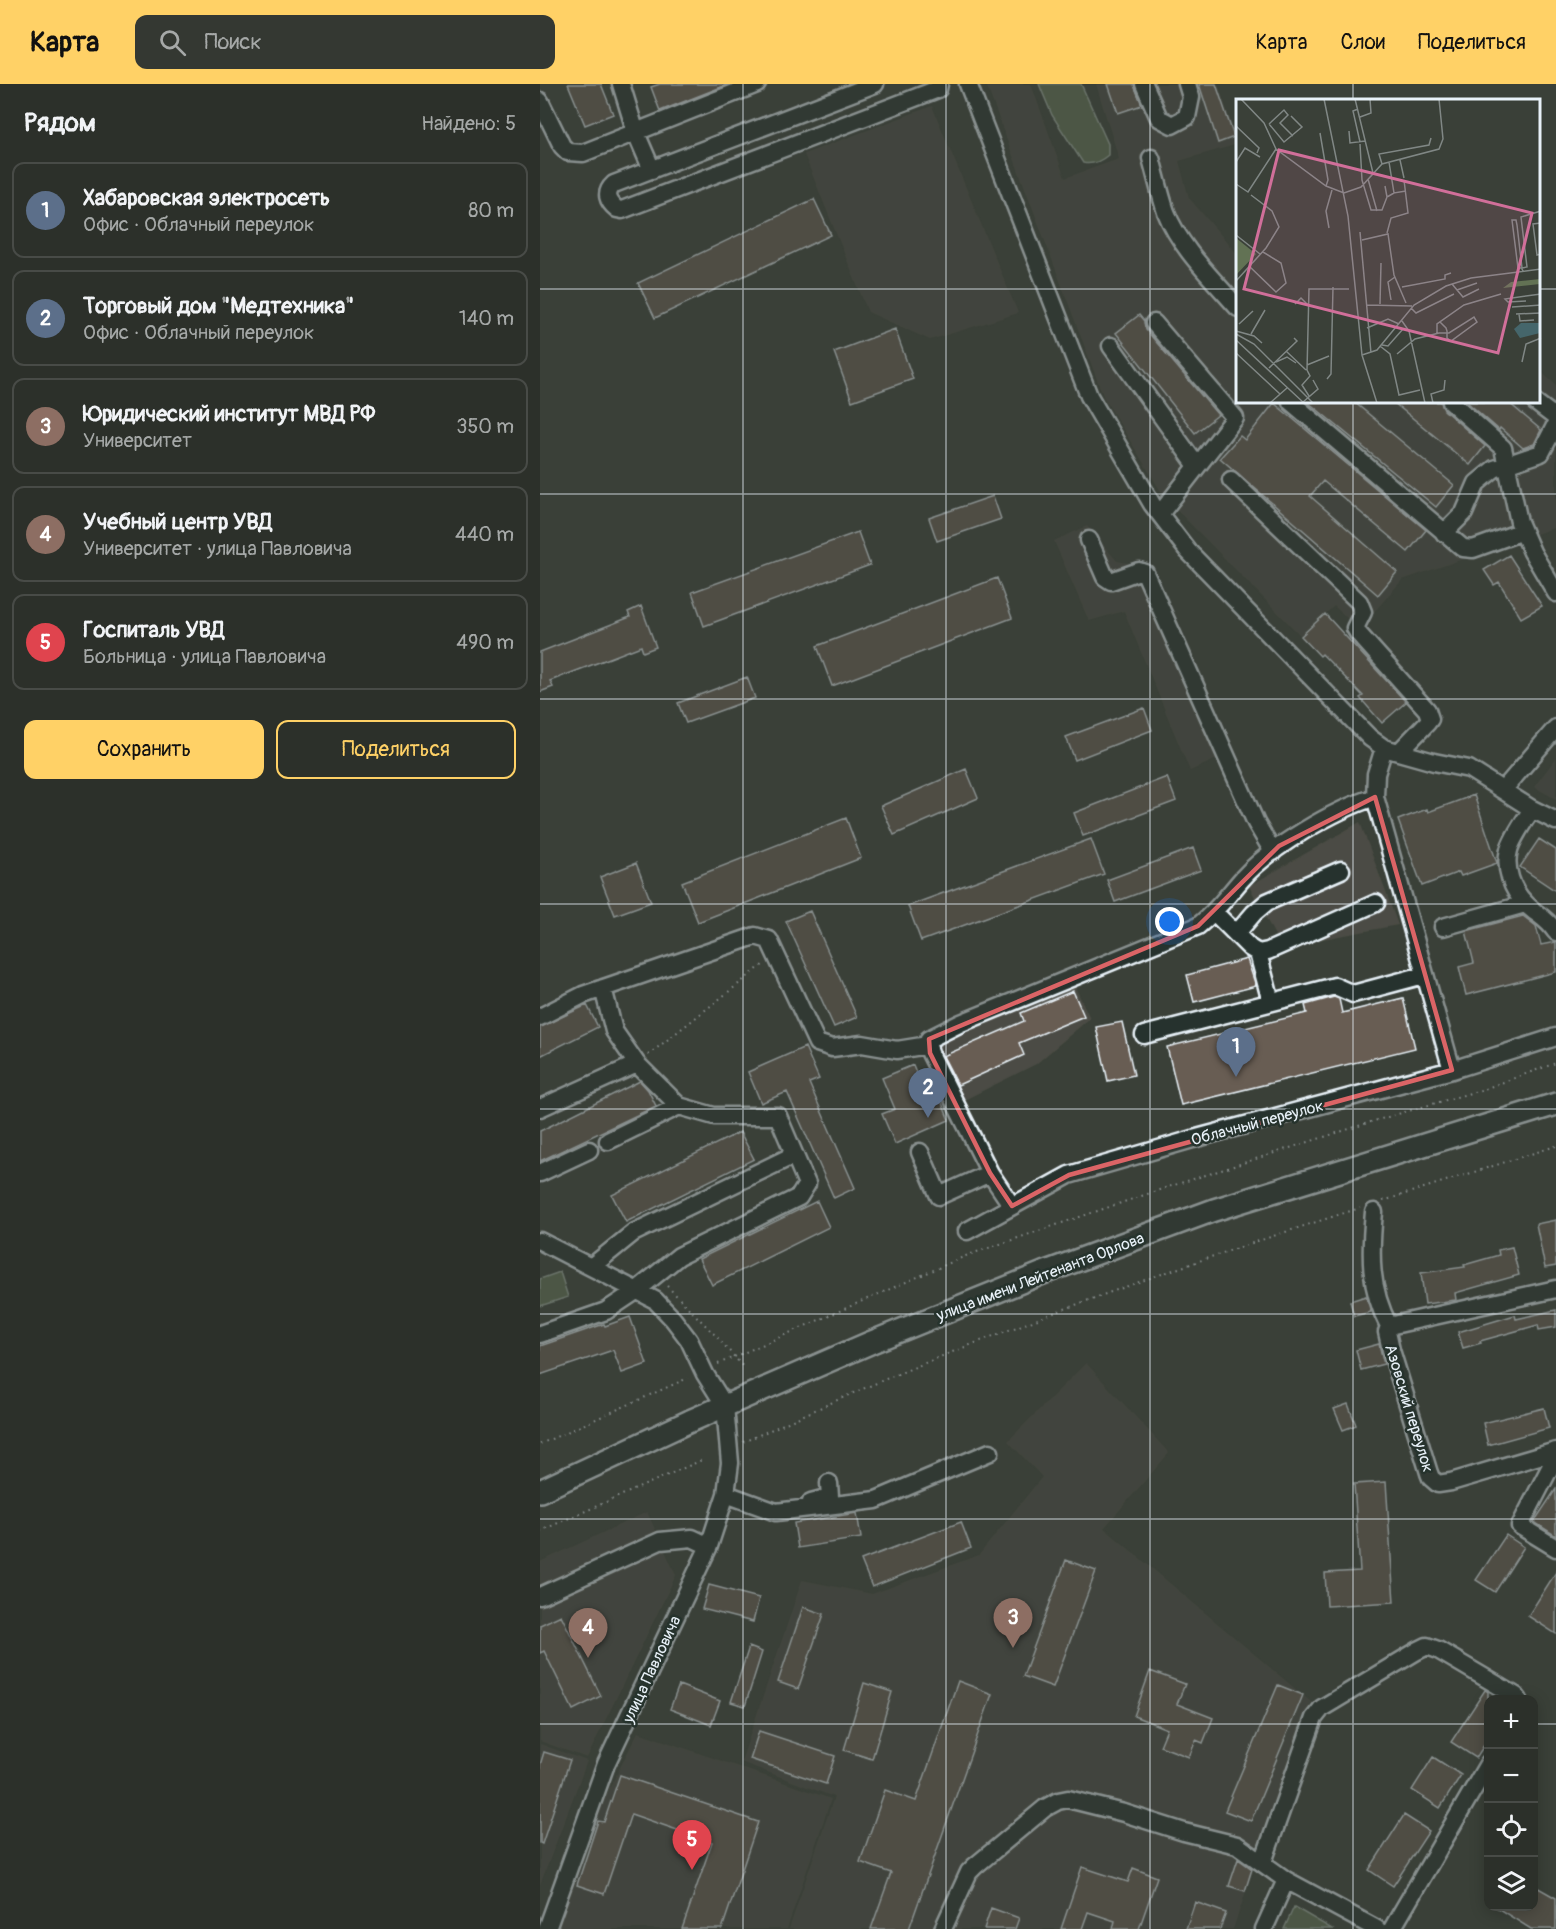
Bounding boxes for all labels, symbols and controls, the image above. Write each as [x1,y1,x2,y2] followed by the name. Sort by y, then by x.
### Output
[135,15,555,69] search box
[30,25,99,60] text: Карта
[156,26,189,59] icon: search
[204,28,262,56] text: Поиск
[1255,29,1307,56] text: Карта
[1340,29,1385,56] text: Слои
[1418,29,1526,56] text: Поделиться
[1236,99,1541,404] inset map
[24,107,96,139] text: Рядом
[421,111,516,136] text: Найдено: 5
[83,184,330,212] text: Хабаровская электросеть
[42,198,49,223] text: 1
[468,198,514,223] text: 80 m
[83,212,314,237] text: Офис · Облачный переулок
[83,292,354,320] text: Торговый дом "Медтехника"
[40,306,51,331] text: 2
[459,306,514,331] text: 140 m
[83,320,314,345] text: Офис · Облачный переулок
[83,400,375,428] text: Юридический институт МВД РФ
[40,414,51,439] text: 3
[456,414,514,439] text: 350 m
[83,428,192,453] text: Университет
[83,508,272,536] text: Учебный центр УВД
[40,522,51,547] text: 4
[455,522,514,547] text: 440 m
[83,536,352,561] text: Университет · улица Павловича
[83,616,224,644] text: Госпиталь УВД
[40,630,51,655] text: 5
[456,630,514,655] text: 490 m
[83,644,326,669] text: Больница · улица Павловича
[24,720,264,779] button: Сохранить
[276,720,516,779] button: Поделиться
[1155,907,1184,936] your location
[1216,1028,1256,1077] pin: 1
[908,1068,948,1118] pin: 2
[1189,1096,1326,1150] street label: Облачный переулок
[933,1228,1147,1326] street label: улица имени Лейтенанта Орлова
[1380,1342,1438,1475] street label: Азовский переулок
[994,1598,1032,1648] pin: 3
[568,1608,608,1658] pin: 4
[618,1613,685,1727] street label: улица Павловича
[1484,1695,1538,1911] map controls
[1484,1695,1538,1749] button: +
[1484,1749,1538,1803] button: −
[1484,1803,1538,1857] button: locate
[672,1820,712,1870] pin: 5
[1484,1857,1538,1911] button: layers

